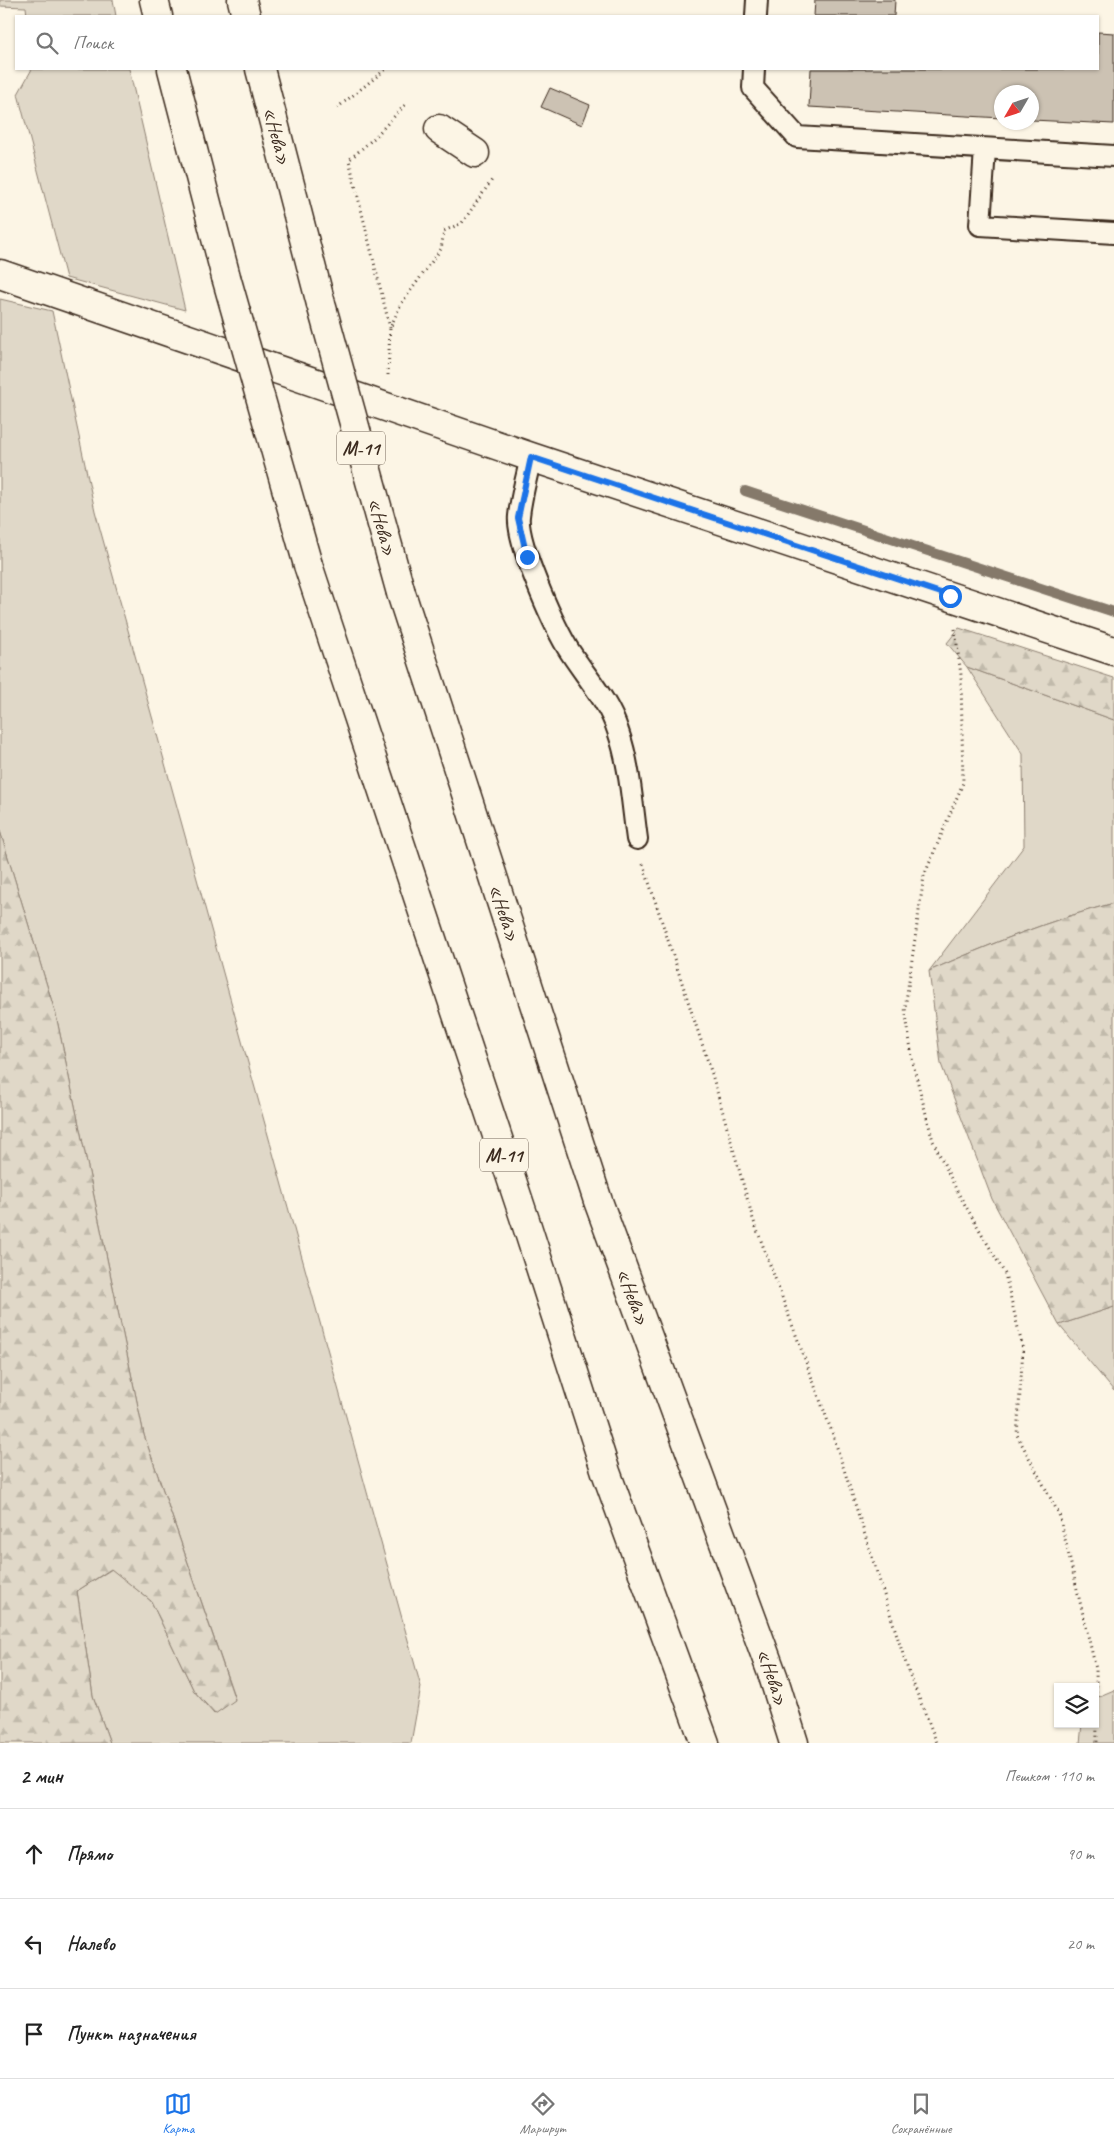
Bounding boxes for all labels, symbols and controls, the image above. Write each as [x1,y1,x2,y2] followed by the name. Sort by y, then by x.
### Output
[15,15,1099,70] search box
[33,29,61,57] icon: search
[73,31,113,55] text: Поиск
[994,85,1039,130] north arrow
[257,104,296,168] street label: «Нева»
[337,432,385,464] road number: М-11
[362,495,402,559] street label: «Нева»
[516,546,539,569] route end
[939,585,962,608] route start
[483,881,525,945] street label: «Нева»
[480,1138,528,1172] road number: М-11
[611,1265,655,1329] street label: «Нева»
[751,1645,793,1709] street label: «Нева»
[1054,1683,1099,1728] map controls
[1054,1683,1099,1728] button: layers
[20,1763,63,1789] text: 2 мин
[1005,1766,1094,1786] text: Пешком · 110 m
[20,1840,48,1868] icon: ahead
[67,1842,112,1866] text: Прямо
[1067,1844,1094,1864] text: 90 m
[20,1930,48,1958] icon: left
[67,1932,115,1956] text: Налево
[1067,1934,1094,1954] text: 20 m
[20,2020,48,2048] icon: arrive
[67,2022,196,2046] text: Пункт назначения
[162,2090,195,2137] tab: Карта
[519,2090,566,2137] tab: Маршрут
[891,2090,951,2137] tab: Сохранённые

